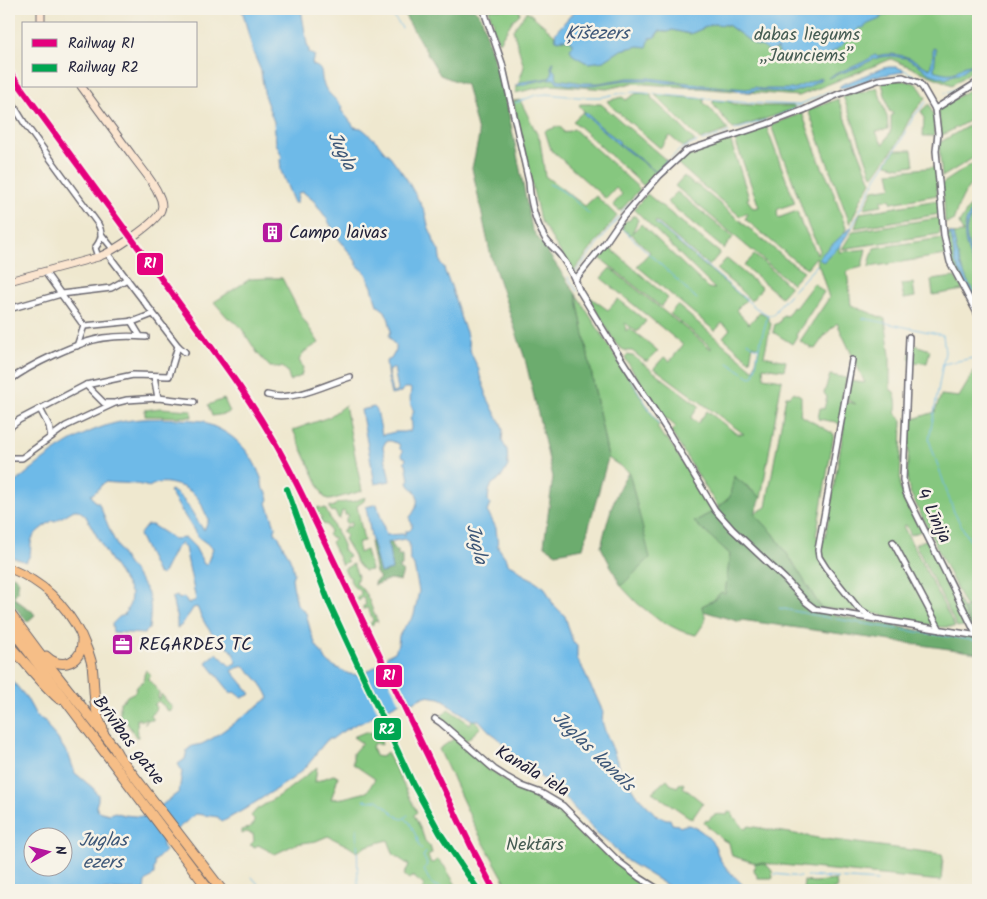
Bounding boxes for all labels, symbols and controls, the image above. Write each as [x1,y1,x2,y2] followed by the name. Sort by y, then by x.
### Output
[565,19,631,49] water label: Ķīšezers
[754,21,860,71] park label: dabas liegums „Jaunciems”
[22,22,198,88] legend
[68,32,135,56] text: Railway R1
[68,56,139,80] text: Railway R2
[319,126,364,177] water label: Jugla
[289,219,388,248] place label: Campo laivas
[261,221,285,245] building icon: Campo laivas
[136,252,164,276] line badge: R1
[144,253,157,275] text: R1
[908,484,958,548] street label: 4 Līnija
[457,521,495,568] water label: Jugla
[139,631,252,660] place label: REGARDES TC
[111,633,135,657] office icon: REGARDES TC
[375,664,403,688] line badge: R1
[383,665,396,687] text: R1
[85,690,171,792] street label: Brīvības gatve
[544,704,643,801] water label: Juglas kanāls
[373,717,402,741] line badge: R2
[379,719,395,741] text: R2
[489,738,575,806] street label: Kanāla iela
[22,826,72,876] north arrow
[79,826,129,878] water label: Juglas ezers
[506,831,564,860] park label: Nektārs
[48,844,71,856] text: N

